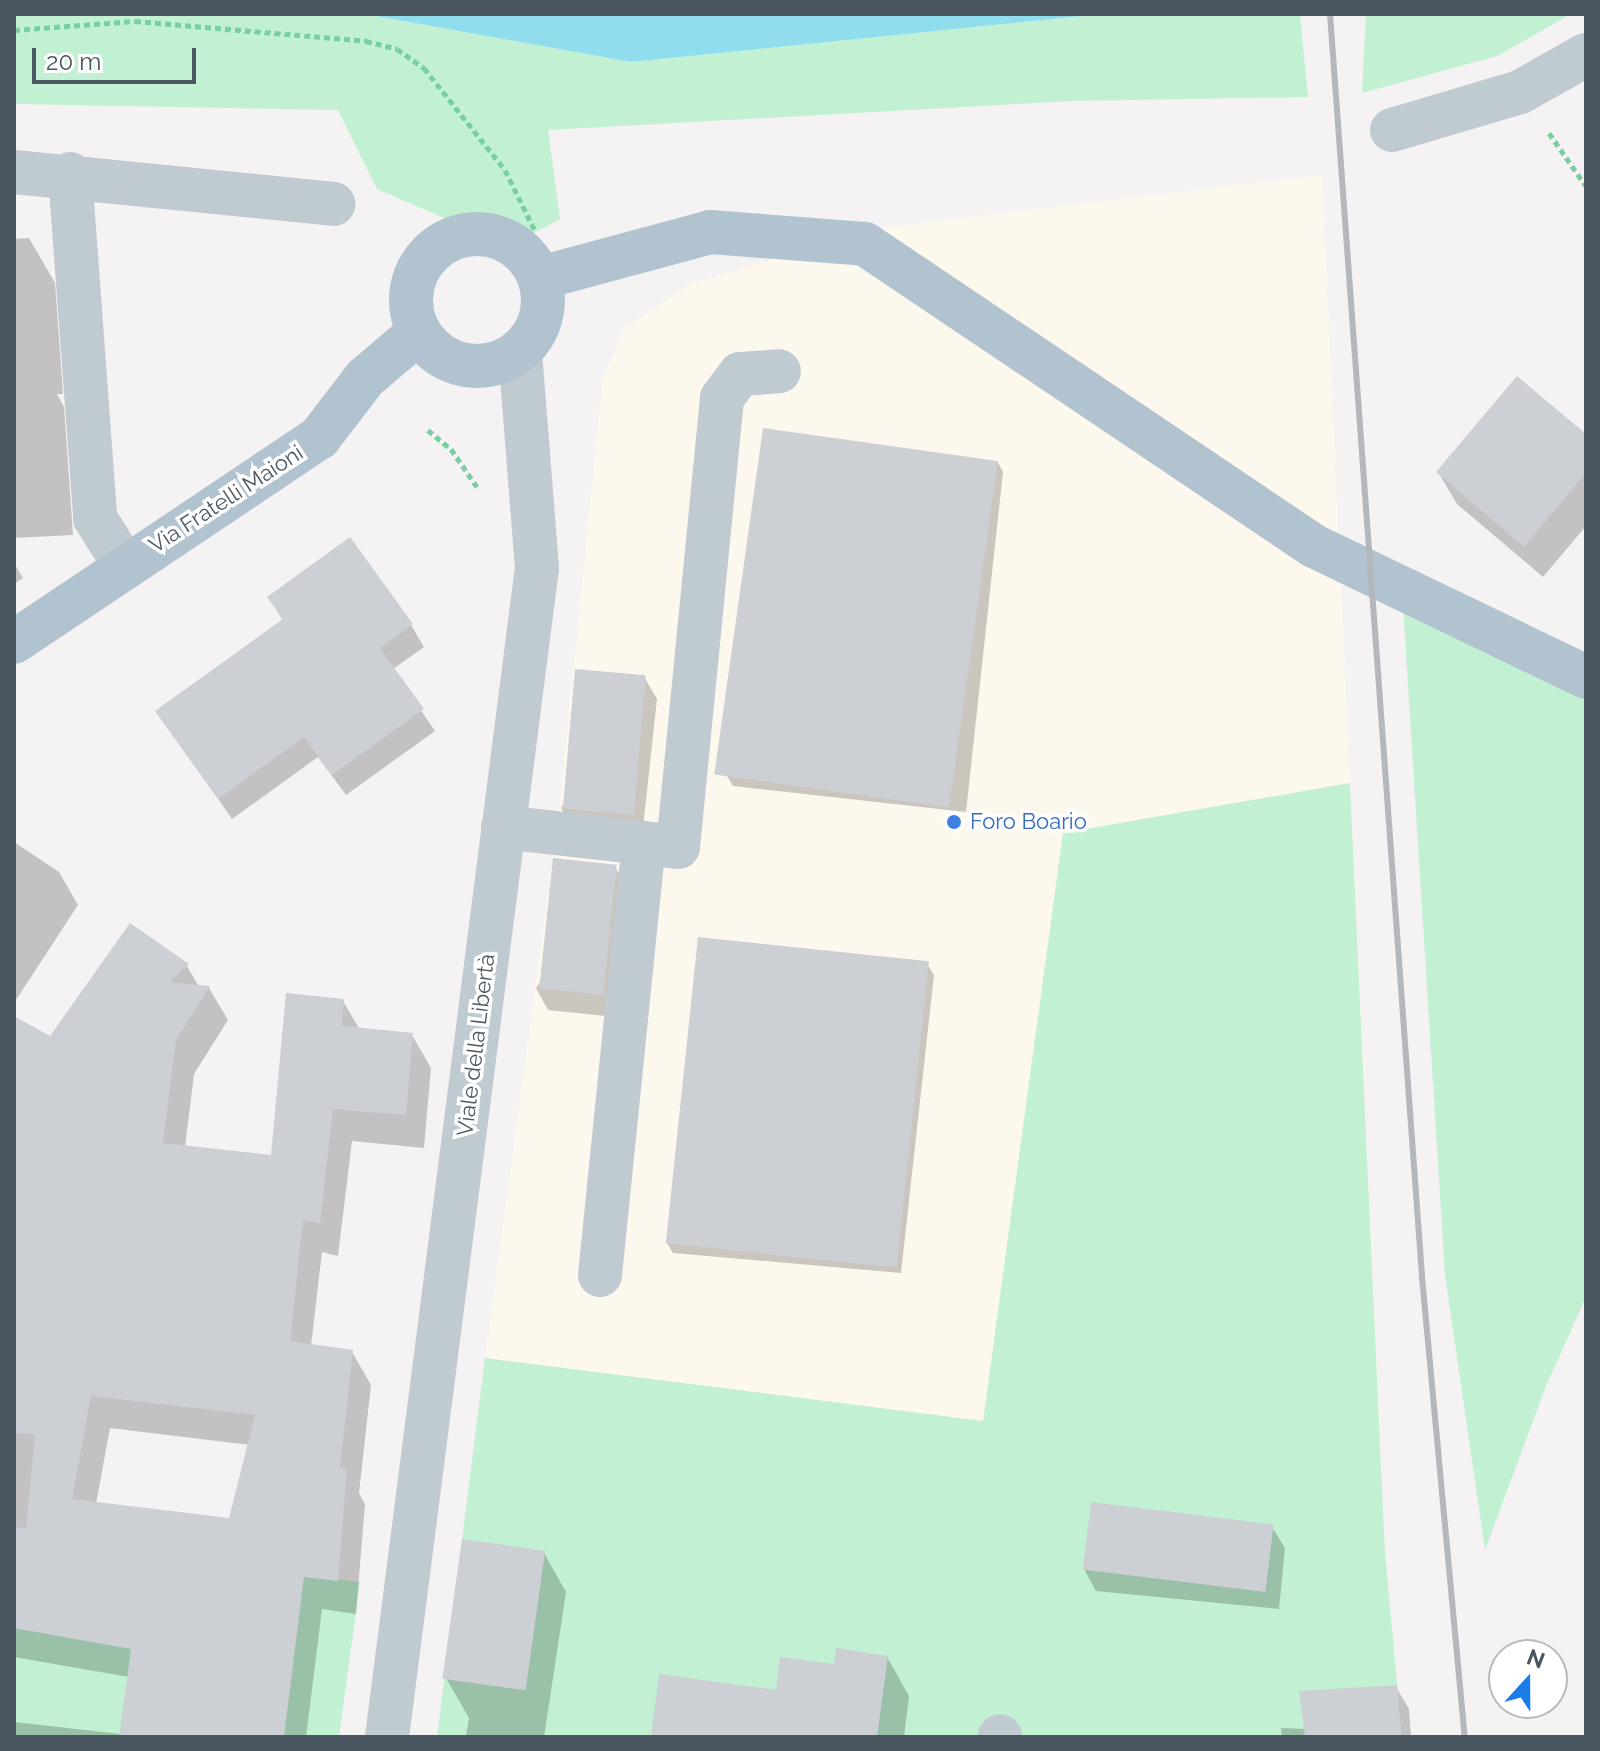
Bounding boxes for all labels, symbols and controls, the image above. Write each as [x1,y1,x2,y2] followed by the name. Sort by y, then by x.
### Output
[36,32,200,82] scale bar
[46,47,101,76] text: 20 m
[144,439,308,559] street label: Via Fratelli Maioni
[970,809,1087,835] place label: Foro Boario
[945,813,963,831] marker: Foro Boario
[452,952,500,1138] street label: Viale della Libertà
[1488,1639,1568,1719] north arrow
[1523,1643,1548,1674] text: N

